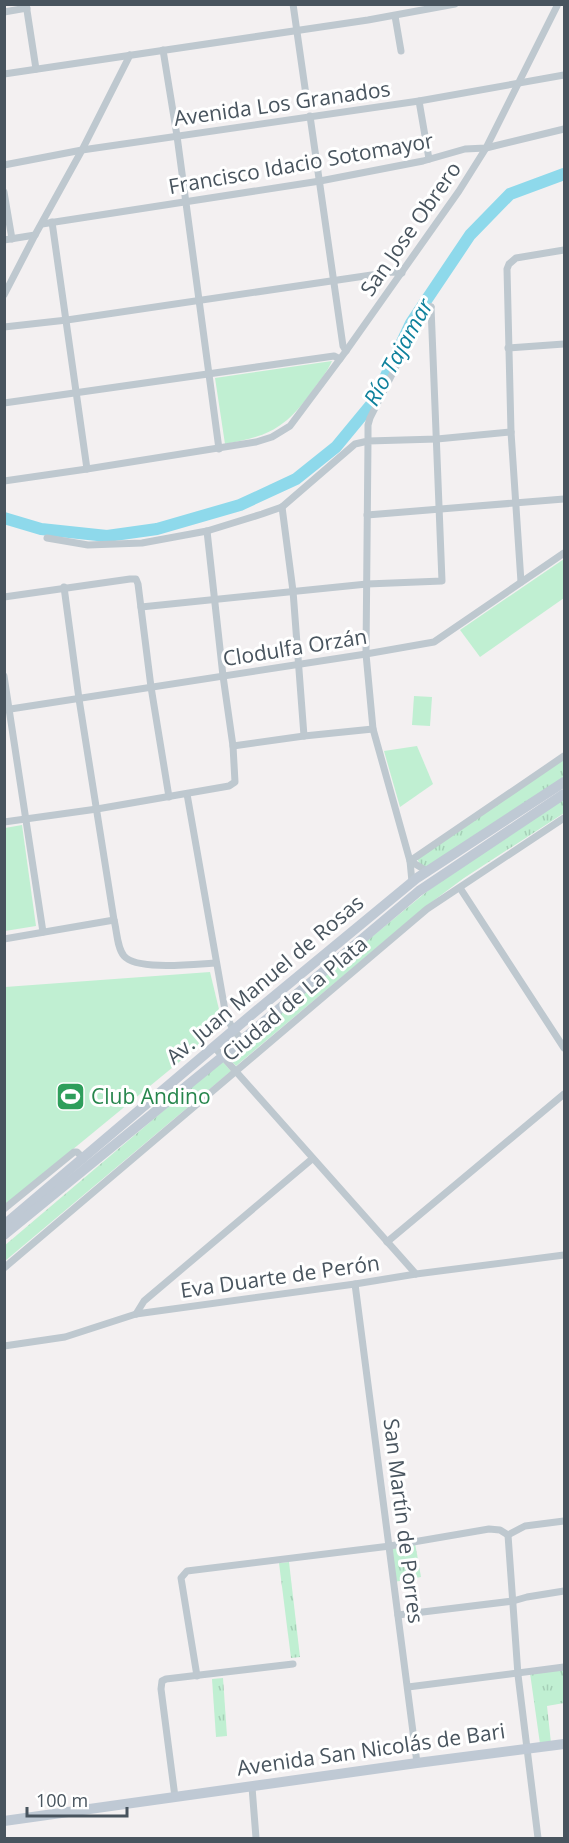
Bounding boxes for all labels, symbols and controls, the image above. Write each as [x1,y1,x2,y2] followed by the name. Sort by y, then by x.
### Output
[172,74,392,132] street label: Avenida Los Granados
[166,126,436,200] street label: Francisco Idacio Sotomayor
[353,156,467,301] street label: San Jose Obrero
[355,292,439,410] water label: Río Tajamar
[221,622,369,672] street label: Clodulfa Orzán
[160,888,369,1070] street label: Av. Juan Manuel de Rosas
[216,929,373,1067] street label: Ciudad de La Plata
[54,1081,86,1113] sports icon: Club Andino
[91,1082,211,1110] place label: Club Andino
[178,1248,381,1304] street label: Eva Duarte de Perón
[378,1417,430,1625] street label: San Martín de Porres
[235,1716,507,1782] street label: Avenida San Nicolás de Bari
[27,1780,128,1818] scale bar
[36,1788,88,1812] text: 100 m

